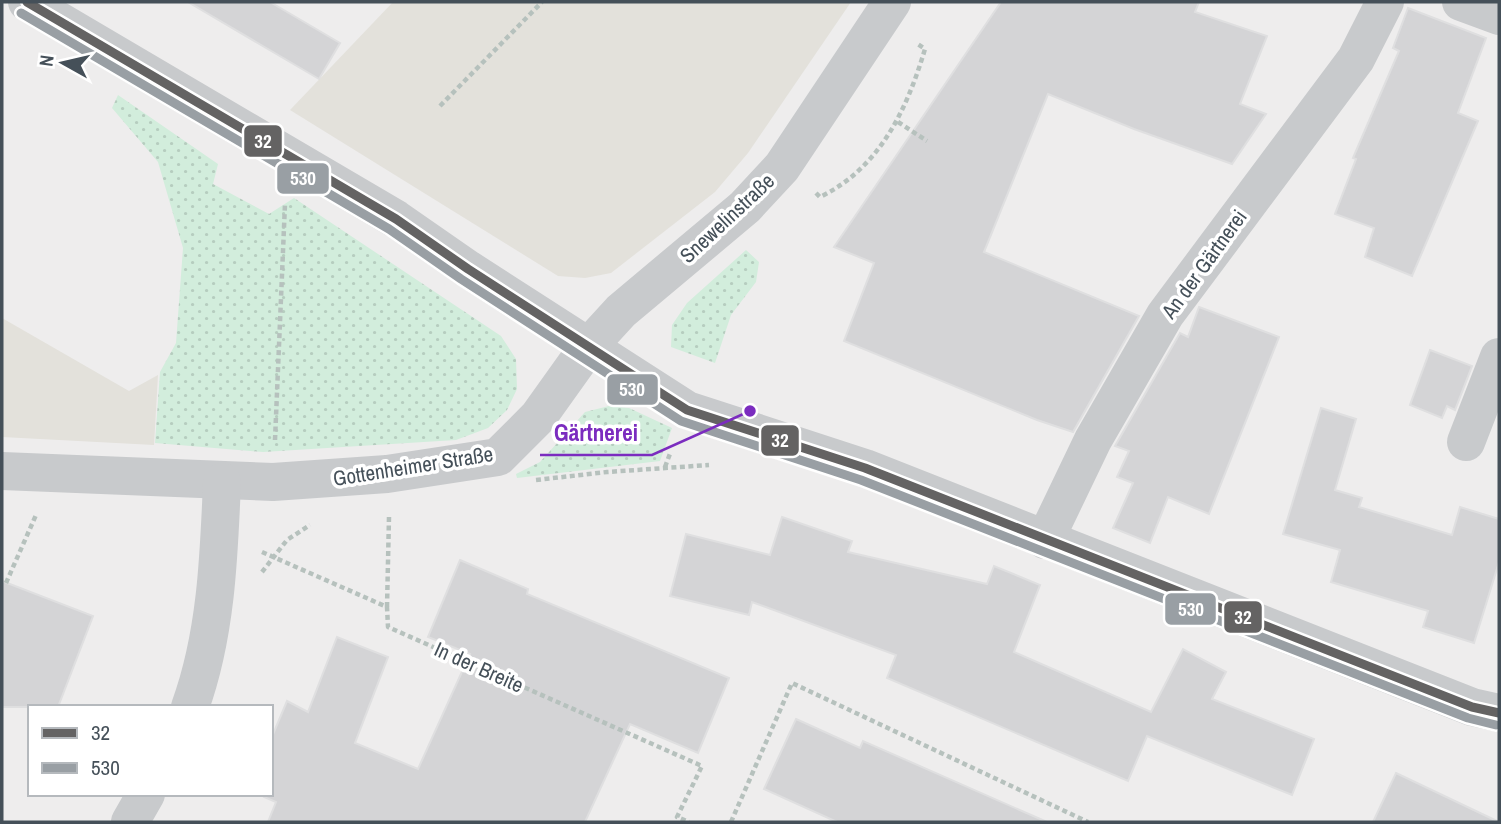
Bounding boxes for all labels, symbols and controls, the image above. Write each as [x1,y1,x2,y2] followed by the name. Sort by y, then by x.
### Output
[28,28,98,98] north arrow
[33,53,60,68] text: N
[243,124,283,158] line badge: 32
[254,128,272,154] text: 32
[276,162,330,195] line badge: 530
[290,165,316,191] text: 530
[673,167,781,269] street label: Snewelinstraße
[1154,204,1253,325] street label: An der Gärtnerei
[606,373,659,406] line badge: 530
[619,376,645,402] text: 530
[540,411,652,455] callout: Gärtnerei
[554,417,638,448] text: Gärtnerei
[760,424,800,457] line badge: 32
[771,427,789,453] text: 32
[331,439,495,493] street label: Gottenheimer Straße
[1164,592,1217,626] line badge: 530
[1178,596,1204,622] text: 530
[1223,600,1263,634] line badge: 32
[1234,604,1252,630] text: 32
[430,634,528,700] street label: In der Breite
[28,705,273,796] legend
[91,718,110,747] text: 32
[91,753,120,782] text: 530

